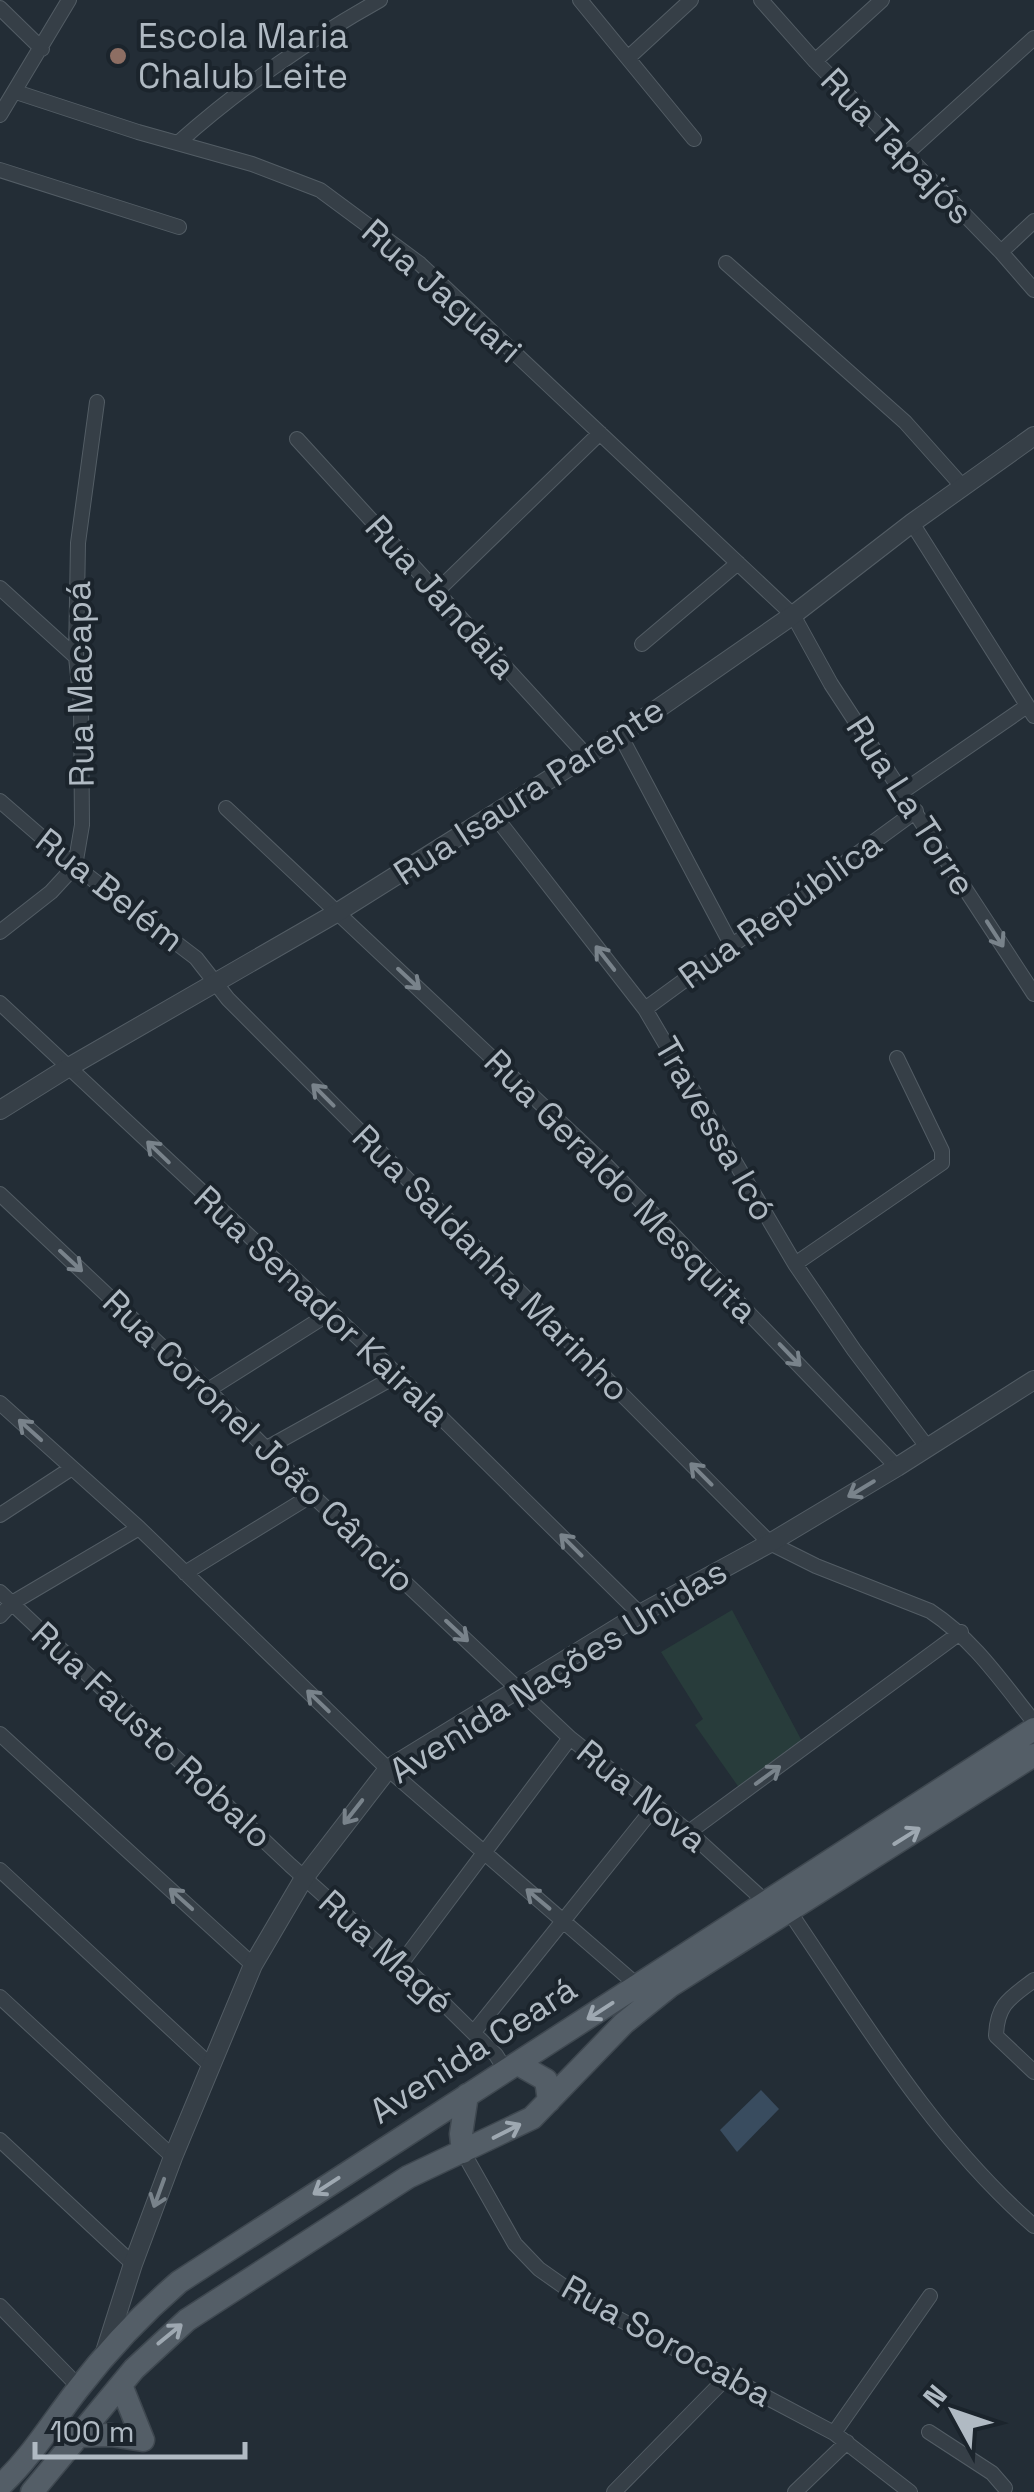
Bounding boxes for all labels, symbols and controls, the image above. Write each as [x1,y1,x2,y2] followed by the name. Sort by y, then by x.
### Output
[138,14,349,98] place label: Escola Maria Chalub Leite
[107,45,129,67] marker: Escola Maria Chalub Leite
[811,59,983,233] street label: Rua Tapajós
[353,209,531,373] street label: Rua Jaguari
[356,506,526,688] street label: Rua Jandaia
[56,580,104,788] street label: Rua Macapá
[386,687,672,895] street label: Rua Isaura Parente
[837,708,985,904] street label: Rua La Torre
[27,819,193,961] street label: Rua Belém
[670,822,890,998] street label: Rua República
[984,919,1005,947] one-way arrow
[595,946,617,972] one-way arrow
[396,967,421,990] one-way arrow
[645,1029,785,1229] street label: Travessa Icó
[475,1040,767,1332] street label: Rua Geraldo Mesquita
[312,1083,336,1107] one-way arrow
[343,1115,639,1411] street label: Rua Saldanha Marinho
[147,1141,171,1165] one-way arrow
[185,1176,459,1436] street label: Rua Senador Kairala
[58,1248,83,1272] one-way arrow
[94,1280,424,1602] street label: Rua Coronel João Câncio
[778,1342,801,1367] one-way arrow
[18,1420,44,1442] one-way arrow
[689,1462,714,1487] one-way arrow
[847,1479,876,1499] one-way arrow
[559,1534,583,1558] one-way arrow
[381,1549,735,1793] street label: Avenida Nações Unidas
[22,1612,282,1858] street label: Rua Fausto Robalo
[444,1619,469,1642] one-way arrow
[307,1689,331,1713] one-way arrow
[568,1730,716,1862] street label: Rua Nova
[754,1764,781,1785] one-way arrow
[343,1798,364,1825] one-way arrow
[893,1825,921,1846] one-way arrow
[310,1880,462,2024] street label: Rua Magé
[169,1888,194,1911] one-way arrow
[525,1888,551,1910] one-way arrow
[361,1967,585,2133] street label: Avenida Ceará
[586,2000,614,2021] one-way arrow
[492,2121,522,2140] one-way arrow
[312,2176,341,2197] one-way arrow
[149,2178,167,2208] one-way arrow
[554,2265,780,2417] street label: Rua Sorocaba
[156,2323,182,2345] one-way arrow
[904,2362,1004,2462] north arrow
[915,2377,955,2415] text: N
[35,2397,245,2459] scale bar
[50,2412,135,2451] text: 100 m

